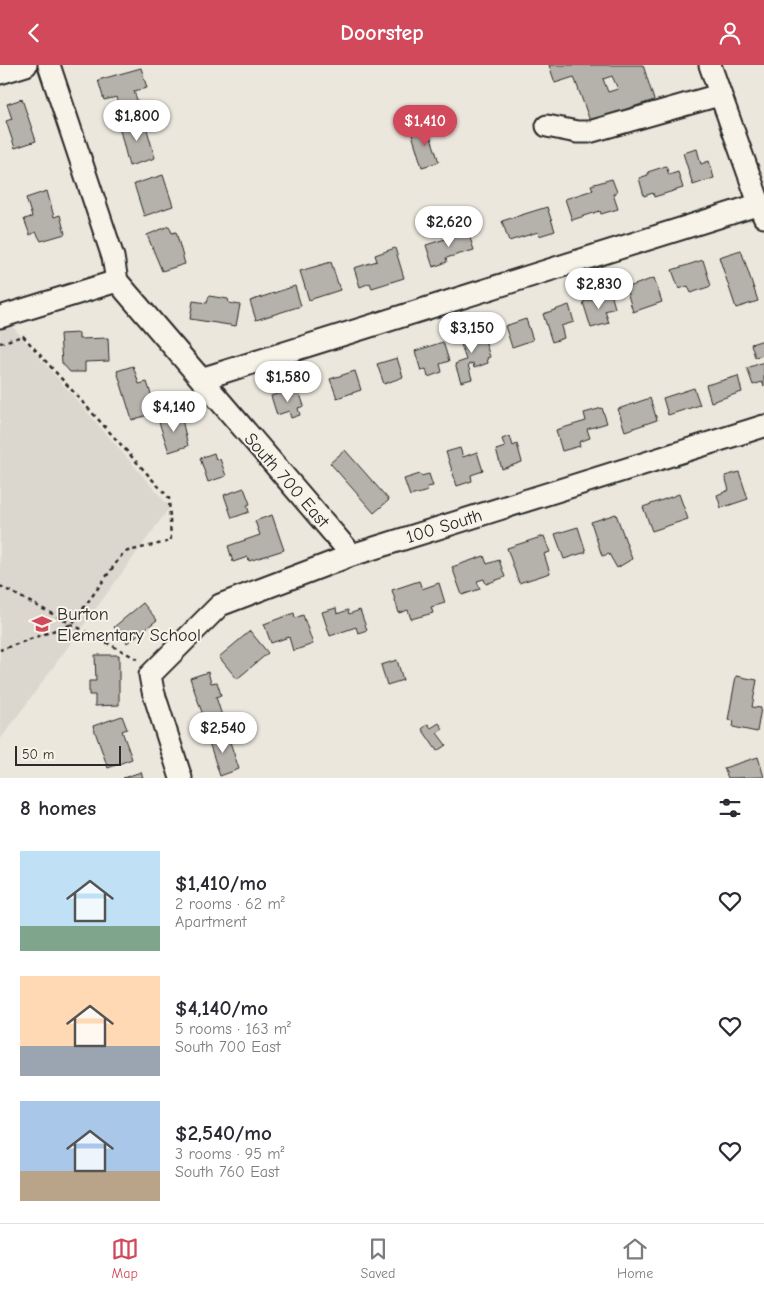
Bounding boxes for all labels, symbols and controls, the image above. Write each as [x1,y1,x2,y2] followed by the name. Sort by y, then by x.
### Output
[20,19,48,47] icon: back
[716,19,744,47] icon: person
[340,20,424,46] text: Doorstep
[96,99,178,142] pin: $1,800
[384,104,466,147] pin: $1,410
[114,107,160,125] text: $1,800
[404,112,446,130] text: $1,410
[408,205,490,248] pin: $2,620
[426,213,472,231] text: $2,620
[558,267,640,310] pin: $2,830
[576,275,622,293] text: $2,830
[431,311,513,354] pin: $3,150
[450,319,494,337] text: $3,150
[247,361,329,403] pin: $1,580
[266,368,310,386] text: $1,580
[133,391,215,433] pin: $4,140
[153,398,195,416] text: $4,140
[240,429,334,533] street label: South 700 East
[404,505,485,548] street label: 100 South
[57,604,201,646] place label: Burton Elementary School
[31,613,53,635] school or university icon: Burton Elementary School
[182,711,264,754] pin: $2,540
[200,719,246,737] text: $2,540
[15,743,121,766] scale bar
[22,746,54,763] text: 50 m
[716,794,744,822] icon: filters
[20,796,96,820] text: 8 homes
[60,871,120,931] icon: home
[175,871,267,895] text: $1,410/mo
[716,887,744,915] icon: heart
[175,895,285,913] text: 2 rooms · 62 m²
[175,913,247,931] text: Apartment
[60,996,120,1056] icon: home
[175,996,268,1020] text: $4,140/mo
[716,1012,744,1040] icon: heart
[175,1020,291,1038] text: 5 rooms · 163 m²
[175,1038,281,1056] text: South 700 East
[60,1121,120,1181] icon: home
[175,1121,272,1145] text: $2,540/mo
[716,1137,744,1165] icon: heart
[175,1145,285,1163] text: 3 rooms · 95 m²
[175,1163,279,1181] text: South 760 East
[111,1235,139,1282] tab: Map
[360,1235,395,1282] tab: Saved
[617,1235,653,1282] tab: Home

